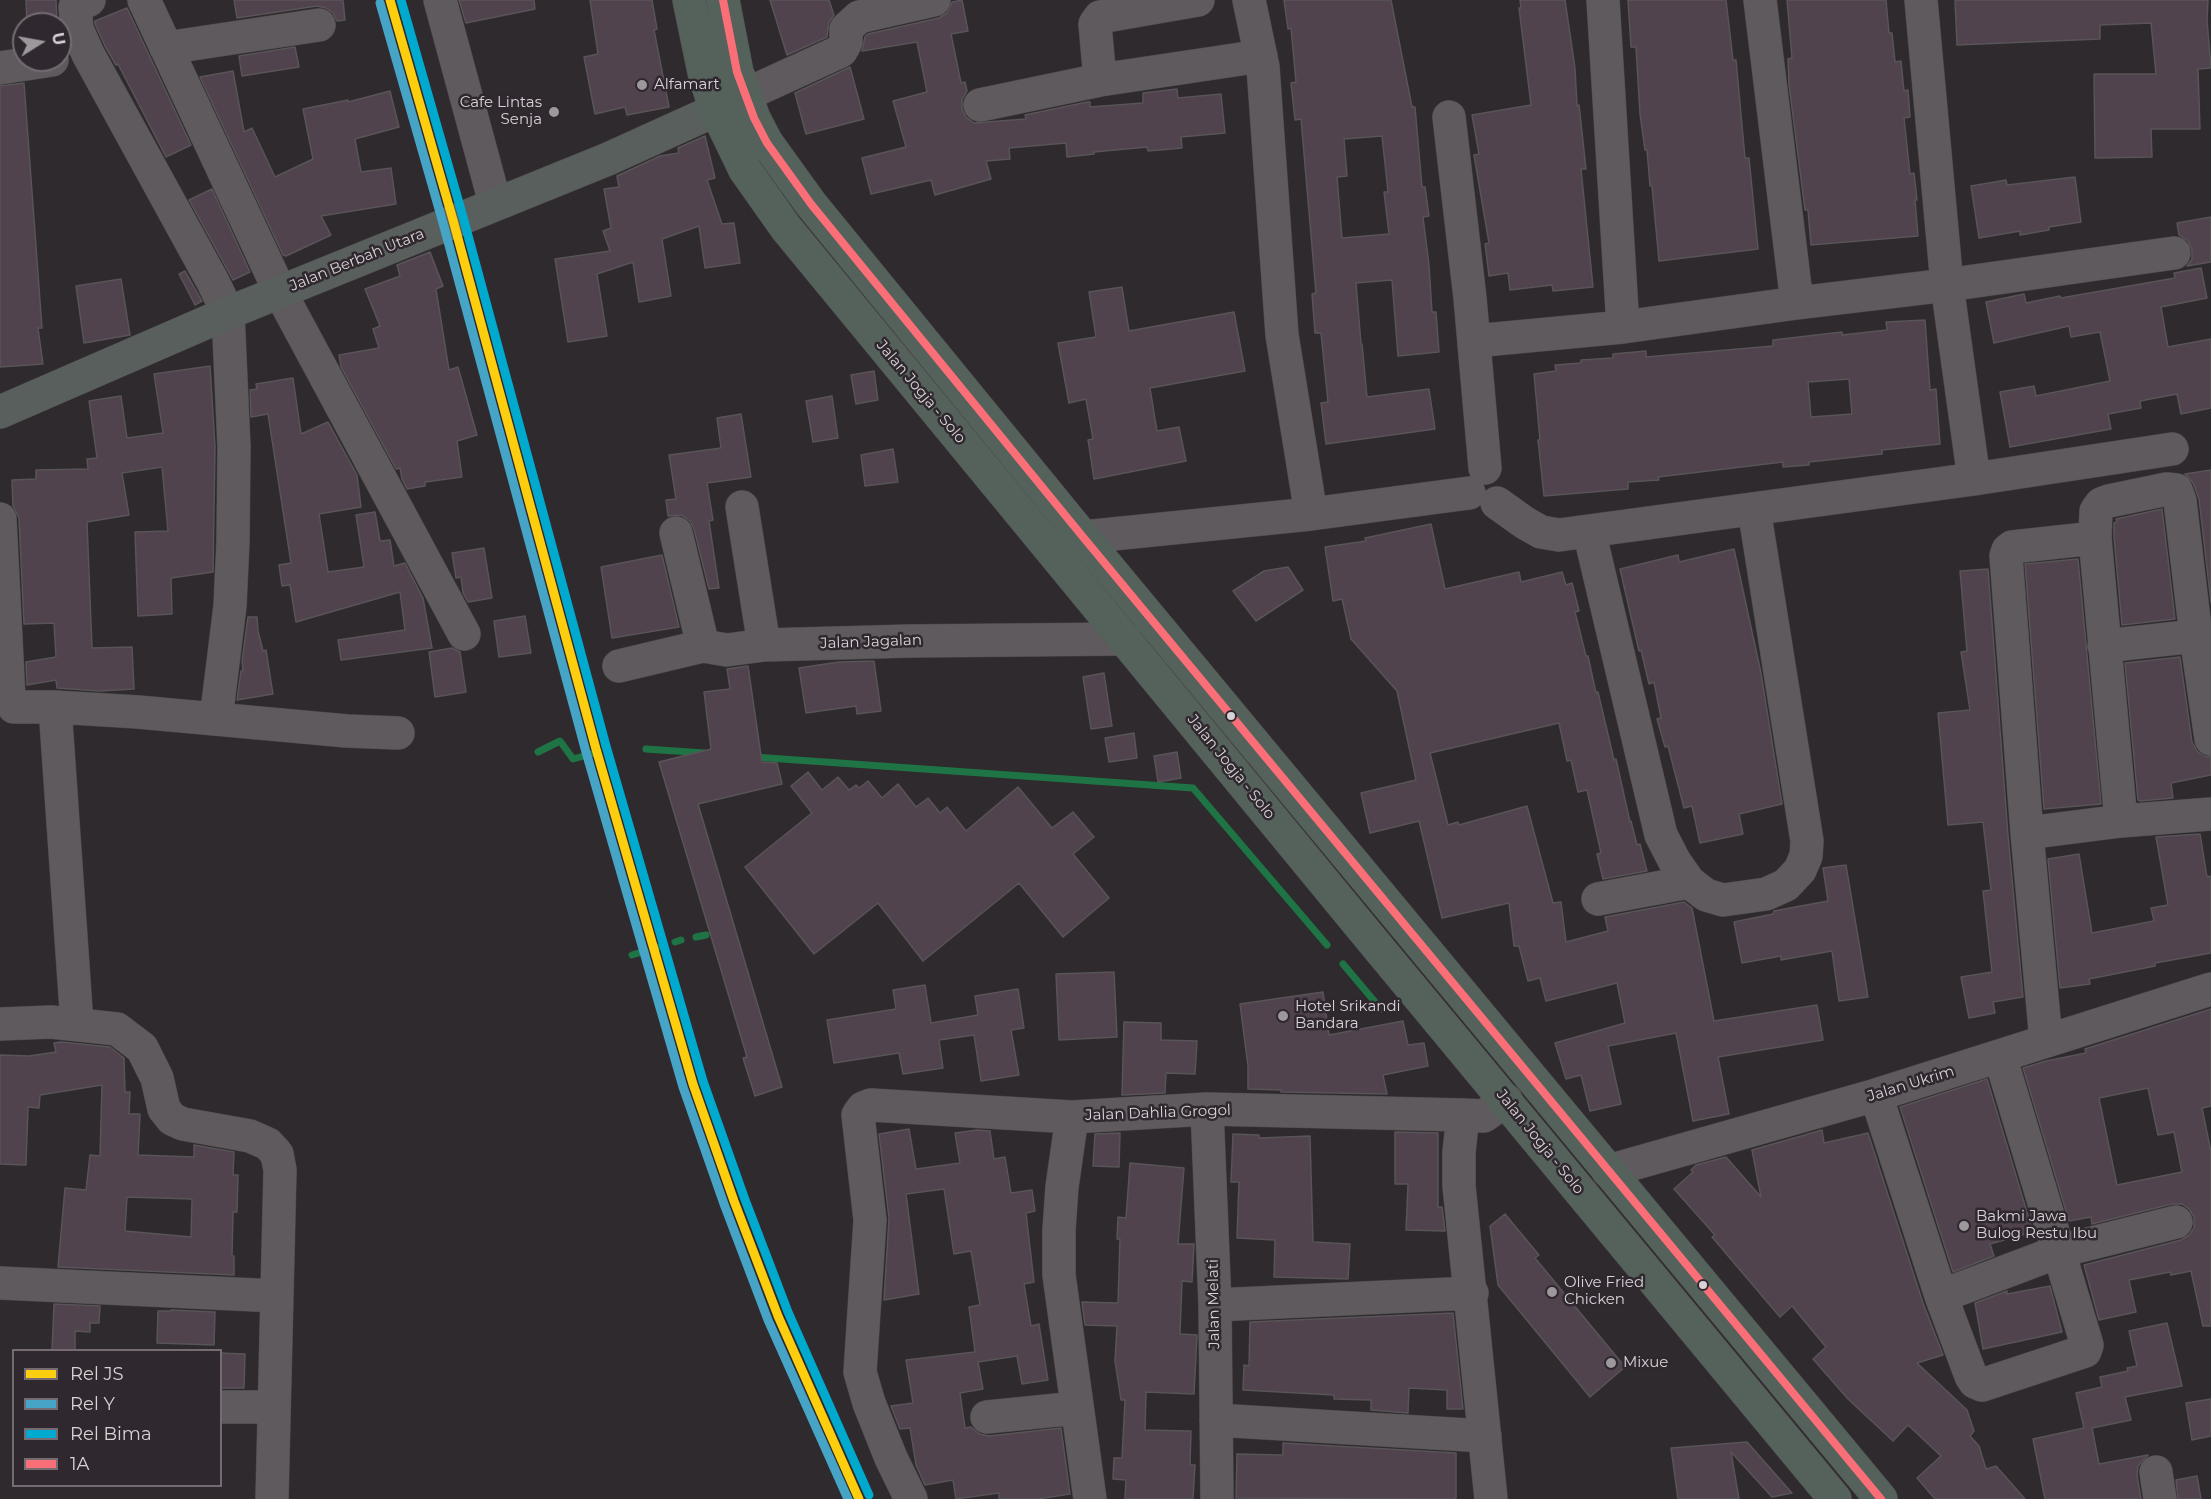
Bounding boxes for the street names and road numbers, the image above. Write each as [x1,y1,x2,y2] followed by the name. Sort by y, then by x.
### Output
[287,225,427,295] street label: Jalan Berbah Utara
[873,337,969,447] street label: Jalan Jogja - Solo
[820,631,922,653] street label: Jalan Jagalan
[1183,711,1279,823] street label: Jalan Jogja - Solo
[1865,1062,1957,1106] street label: Jalan Ukrim
[1492,1086,1588,1198] street label: Jalan Jogja - Solo
[1085,1101,1231,1125] street label: Jalan Dahlia Grogol
[1204,1259,1224,1349] street label: Jalan Melati

